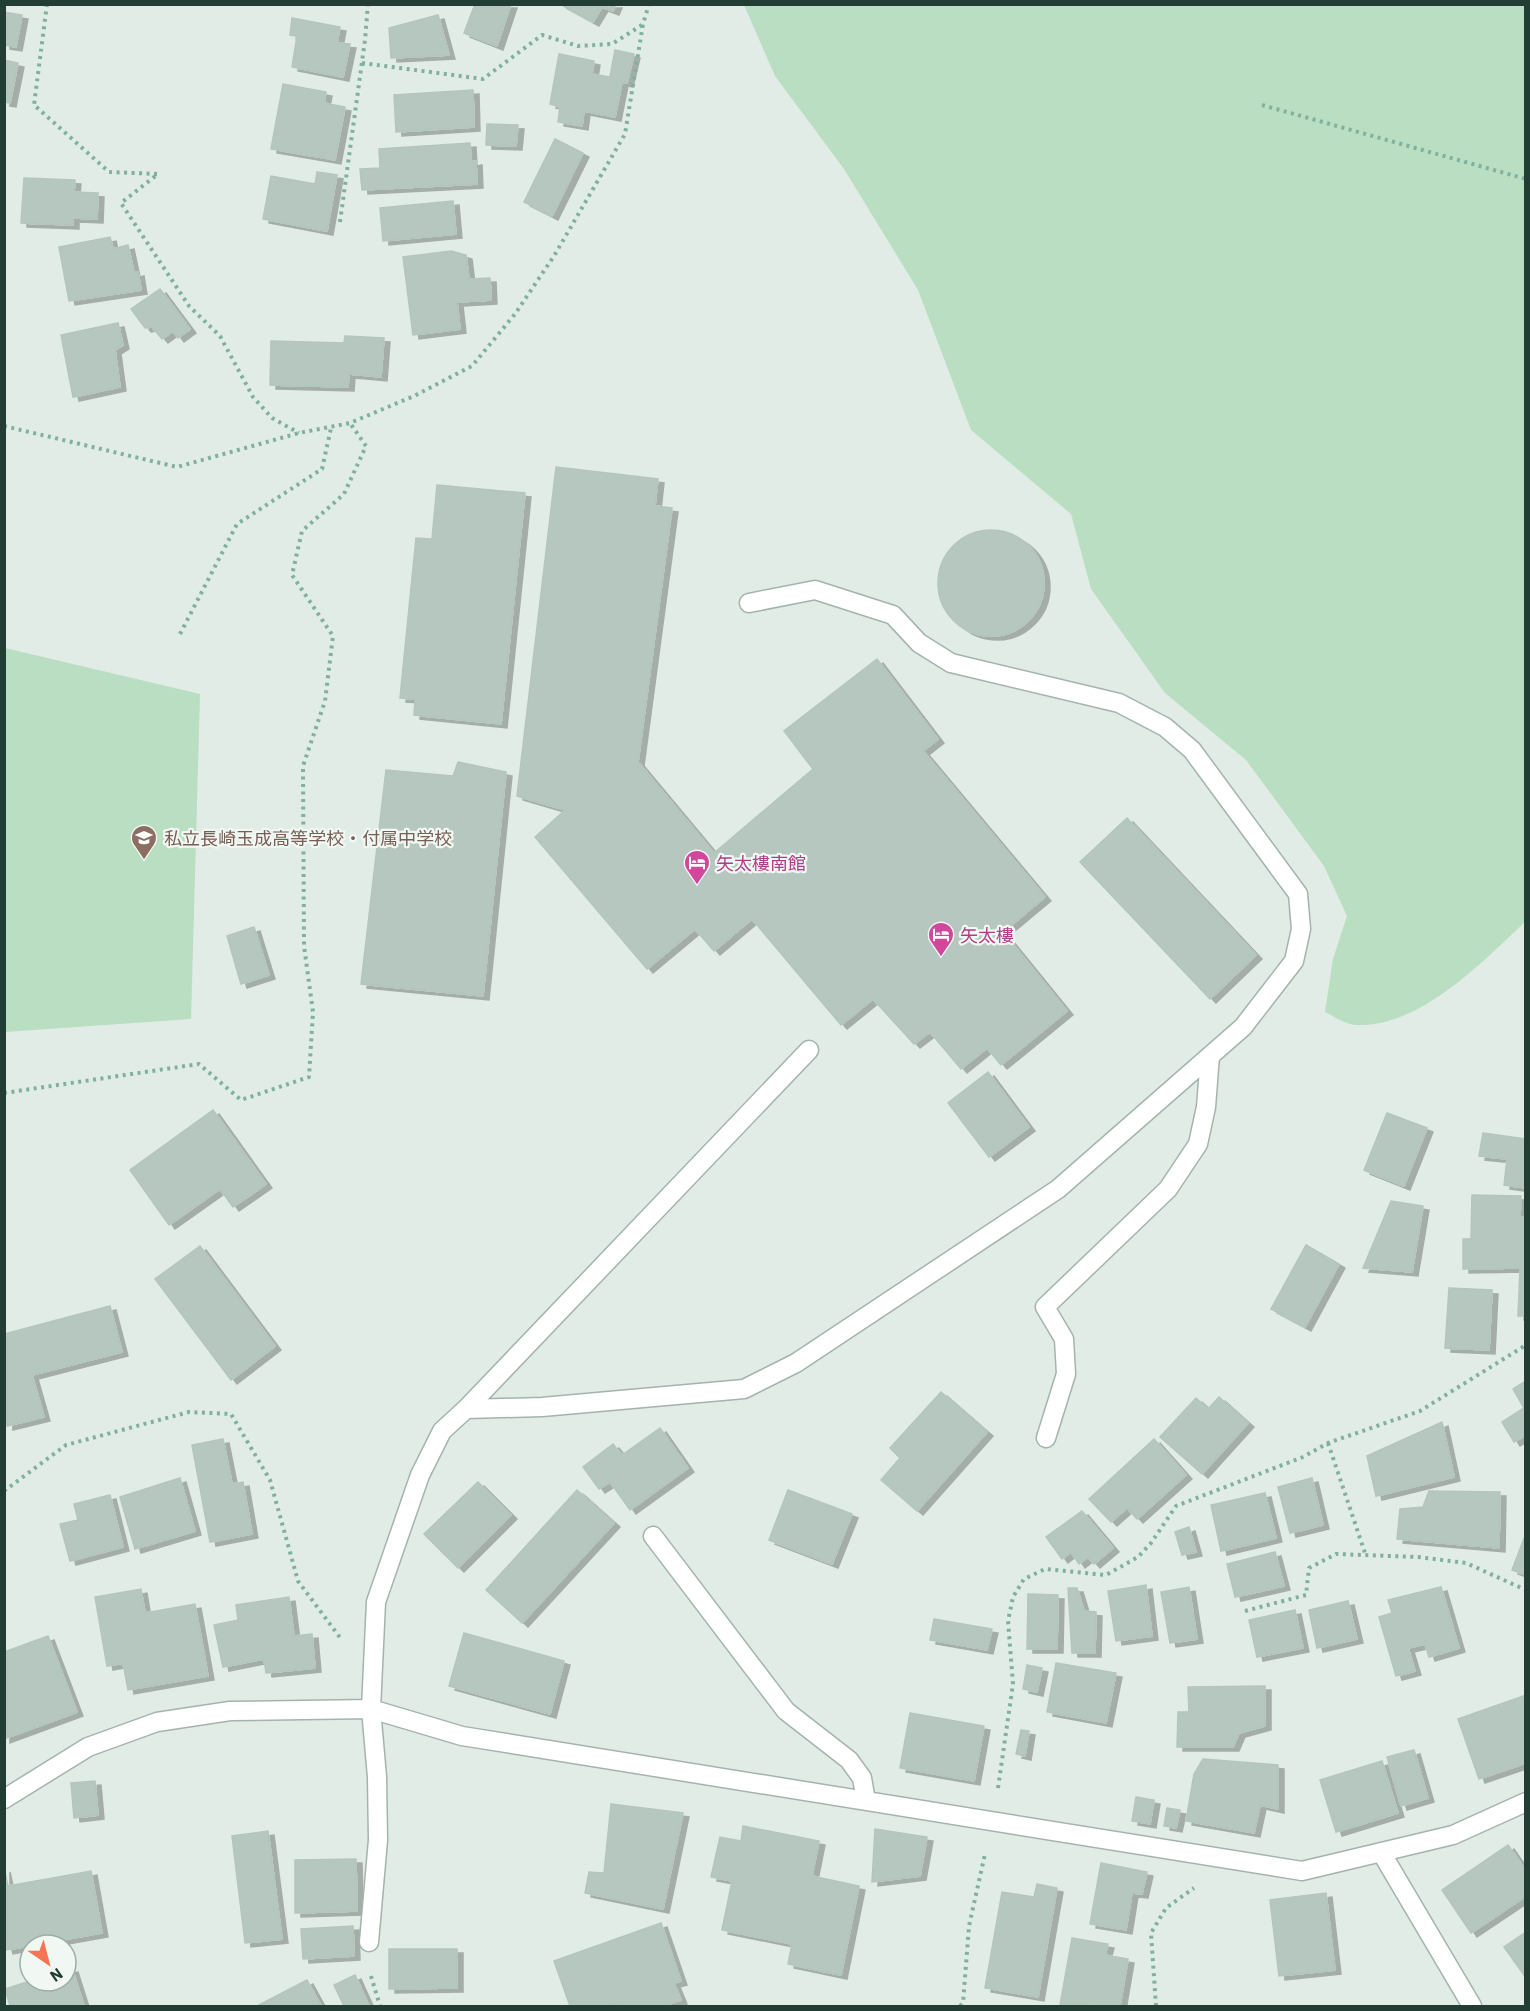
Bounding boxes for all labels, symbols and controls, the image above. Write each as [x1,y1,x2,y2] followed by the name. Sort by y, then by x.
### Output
[129,823,159,861] school or university icon: 私立長崎玉成高等学校・付属中学校
[164,827,452,849] place label: 私立長崎玉成高等学校・付属中学校
[682,848,712,886] hotel icon: 矢太樓南館
[716,852,806,874] place label: 矢太樓南館
[926,920,956,958] hotel icon: 矢太樓
[960,924,1014,946] place label: 矢太樓
[18,1933,78,1993] north arrow
[47,1965,67,1987] text: N

